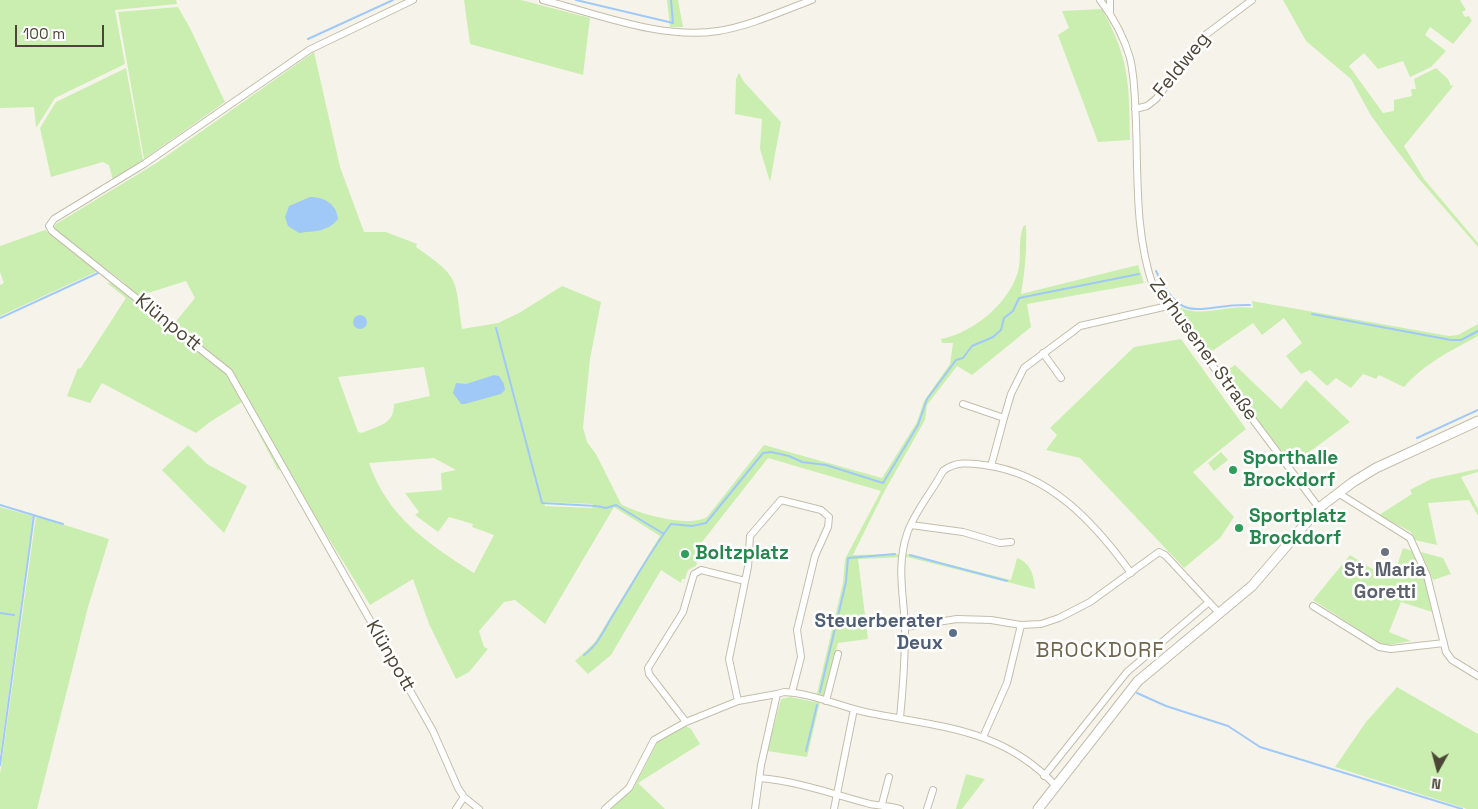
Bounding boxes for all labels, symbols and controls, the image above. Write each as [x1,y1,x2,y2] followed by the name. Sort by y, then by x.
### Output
[18,15,106,47] scale bar
[23,24,65,43] text: 100 m
[1149,28,1215,102] street label: Feldweg
[1144,275,1262,425] street label: Zerhusener Straße
[130,289,206,357] street label: Klünpott
[1243,448,1338,492] place label: Sporthalle Brockdorf
[1227,464,1239,476] marker: Sporthalle Brockdorf
[1249,506,1346,550] place label: Sportplatz Brockdorf
[1233,522,1245,534] marker: Sportplatz Brockdorf
[695,543,789,565] place label: Boltzplatz
[1379,546,1391,558] marker: St. Maria Goretti
[679,548,691,560] marker: Boltzplatz
[1344,560,1426,604] place label: St. Maria Goretti
[815,611,943,655] place label: Steuerberater Deux
[361,616,419,696] street label: Klünpott
[947,627,959,639] marker: Steuerberater Deux
[1034,638,1166,664] district label: BROCKDORF
[1413,744,1463,794] north arrow
[1430,774,1442,793] text: N

